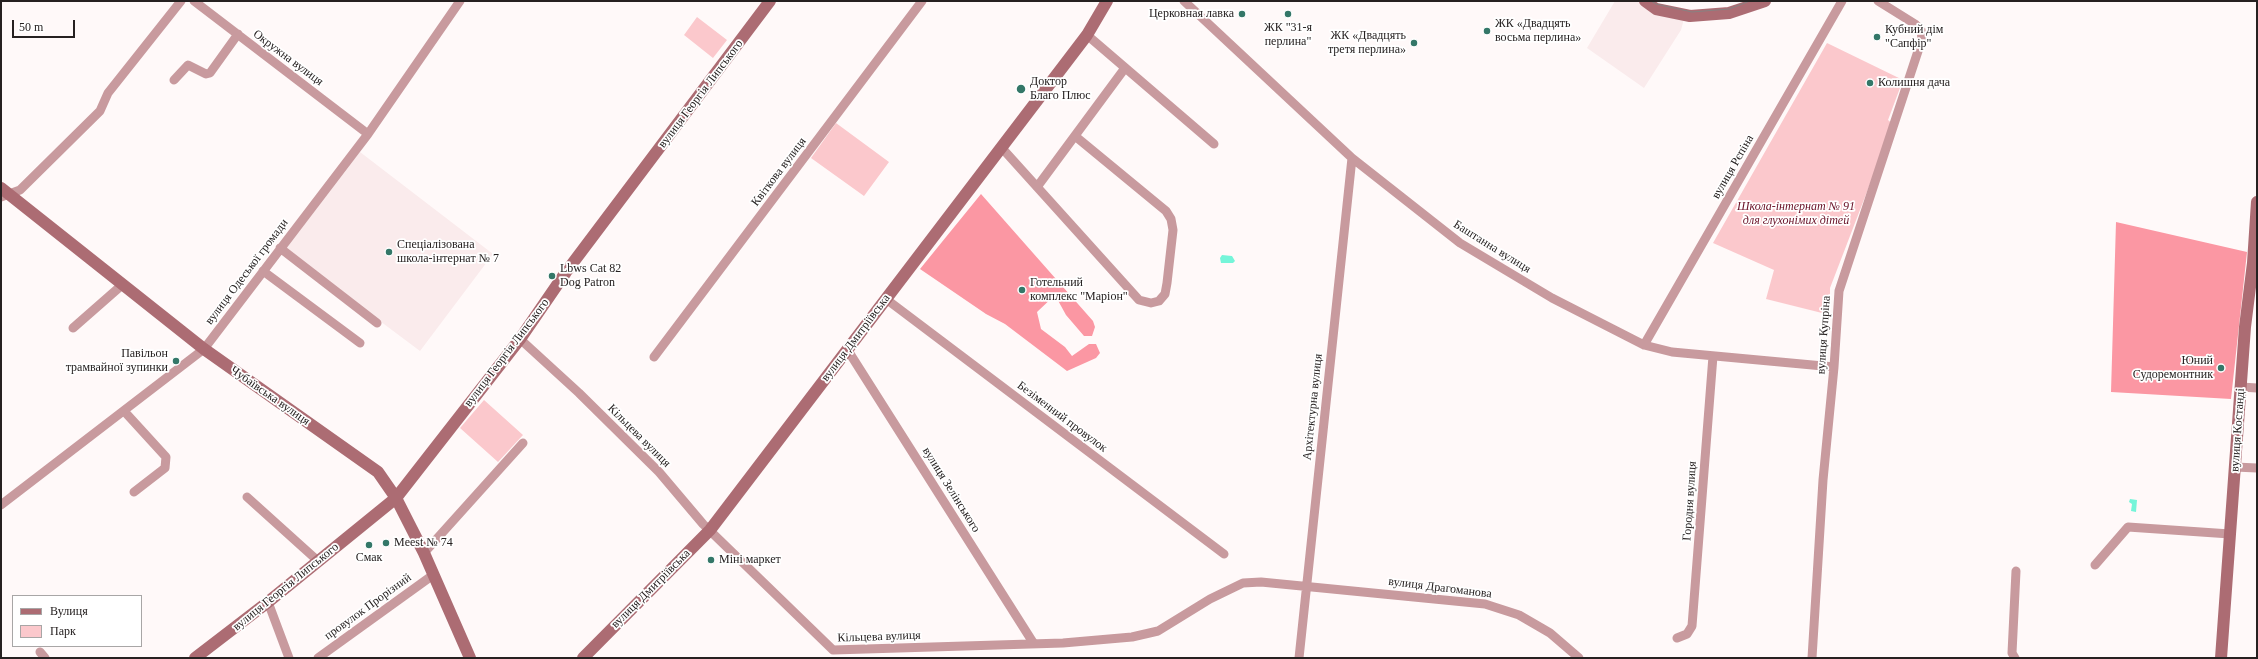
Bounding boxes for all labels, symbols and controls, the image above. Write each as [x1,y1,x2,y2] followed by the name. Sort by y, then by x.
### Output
[1149,7,1234,21] place label: Церковная лавка
[1237,9,1247,19] marker: Церковная лавка
[1283,9,1293,19] marker: ЖК "31-я перлина"
[14,12,77,38] scale bar
[1495,17,1581,45] place label: ЖК «Двадцять восьма перлина»
[19,20,43,34] text: 50 m
[1264,21,1312,49] place label: ЖК "31-я перлина"
[1885,23,1943,51] place label: Кубний дім "Сапфір"
[1482,26,1492,36] marker: ЖК «Двадцять восьма перлина»
[250,27,326,89] street label: Окружна вулиця
[1328,29,1406,57] place label: ЖК «Двадцять третя перлина»
[1872,32,1882,42] marker: Кубний дім "Сапфір"
[656,37,746,151] street label: вулиця Георгія Липського
[1409,38,1419,48] marker: ЖК «Двадцять третя перлина»
[1030,75,1091,103] place label: Доктор Благо Плюс
[1878,76,1950,90] place label: Колишня дача
[1865,78,1875,88] marker: Колишня дача
[1015,83,1027,95] marker: Доктор Благо Плюс
[1709,132,1757,202] street label: вулиця Рєпіна
[748,135,810,209] street label: Квіткова вулиця
[1737,200,1855,228] park label: Школа-інтернат № 91 для глухонімих дітей
[203,216,291,328] street label: вулиця Одеської громади
[1451,217,1533,277] street label: Баштанна вулиця
[397,238,499,266] place label: Спеціалізована школа-інтернат № 7
[384,247,394,257] marker: Спеціалізована школа-інтернат № 7
[560,262,621,290] place label: Lbws Cat 82 Dog Patron
[547,271,557,281] marker: Lbws Cat 82 Dog Patron
[1030,276,1128,304] place label: Готельний комплекс "Маріон"
[1017,285,1027,295] marker: Готельний комплекс "Маріон"
[818,291,894,385] street label: вулиця Дмитріївська
[1814,295,1834,375] street label: вулиця Купріна
[462,296,552,410] street label: вулиця Георгія Липського
[66,347,168,375] place label: Павільон трамвайної зупинки
[1300,353,1326,461] street label: Архітектурна вулиця
[2133,354,2213,382] place label: Юний Судоремонтник
[171,356,181,366] marker: Павільон трамвайної зупинки
[227,363,313,429] street label: Чубаївська вулиця
[2216,363,2226,373] marker: Юний Судоремонтник
[1014,378,1110,456] street label: Безіменний провулок
[2228,388,2248,472] street label: вулиця Костанді
[604,401,674,471] street label: Кільцева вулиця
[919,445,983,535] street label: вулиця Зелінського
[1680,461,1700,541] street label: Городня вулиця
[394,536,453,550] place label: Meest № 74
[381,538,391,548] marker: Meest № 74
[230,540,342,634] street label: вулиця Георгія Липського
[364,540,374,550] marker: Смак
[609,547,693,631] street label: вулиця Дмитріївська
[356,551,382,565] place label: Смак
[719,553,781,567] place label: Міні маркет
[706,555,716,565] marker: Міні маркет
[322,571,414,643] street label: провулок Прорізний
[1387,575,1493,601] street label: вулиця Драгоманова
[12,595,142,647] legend
[50,604,88,618] text: Вулиця
[50,624,76,638] text: Парк
[837,628,921,646] street label: Кільцева вулиця

